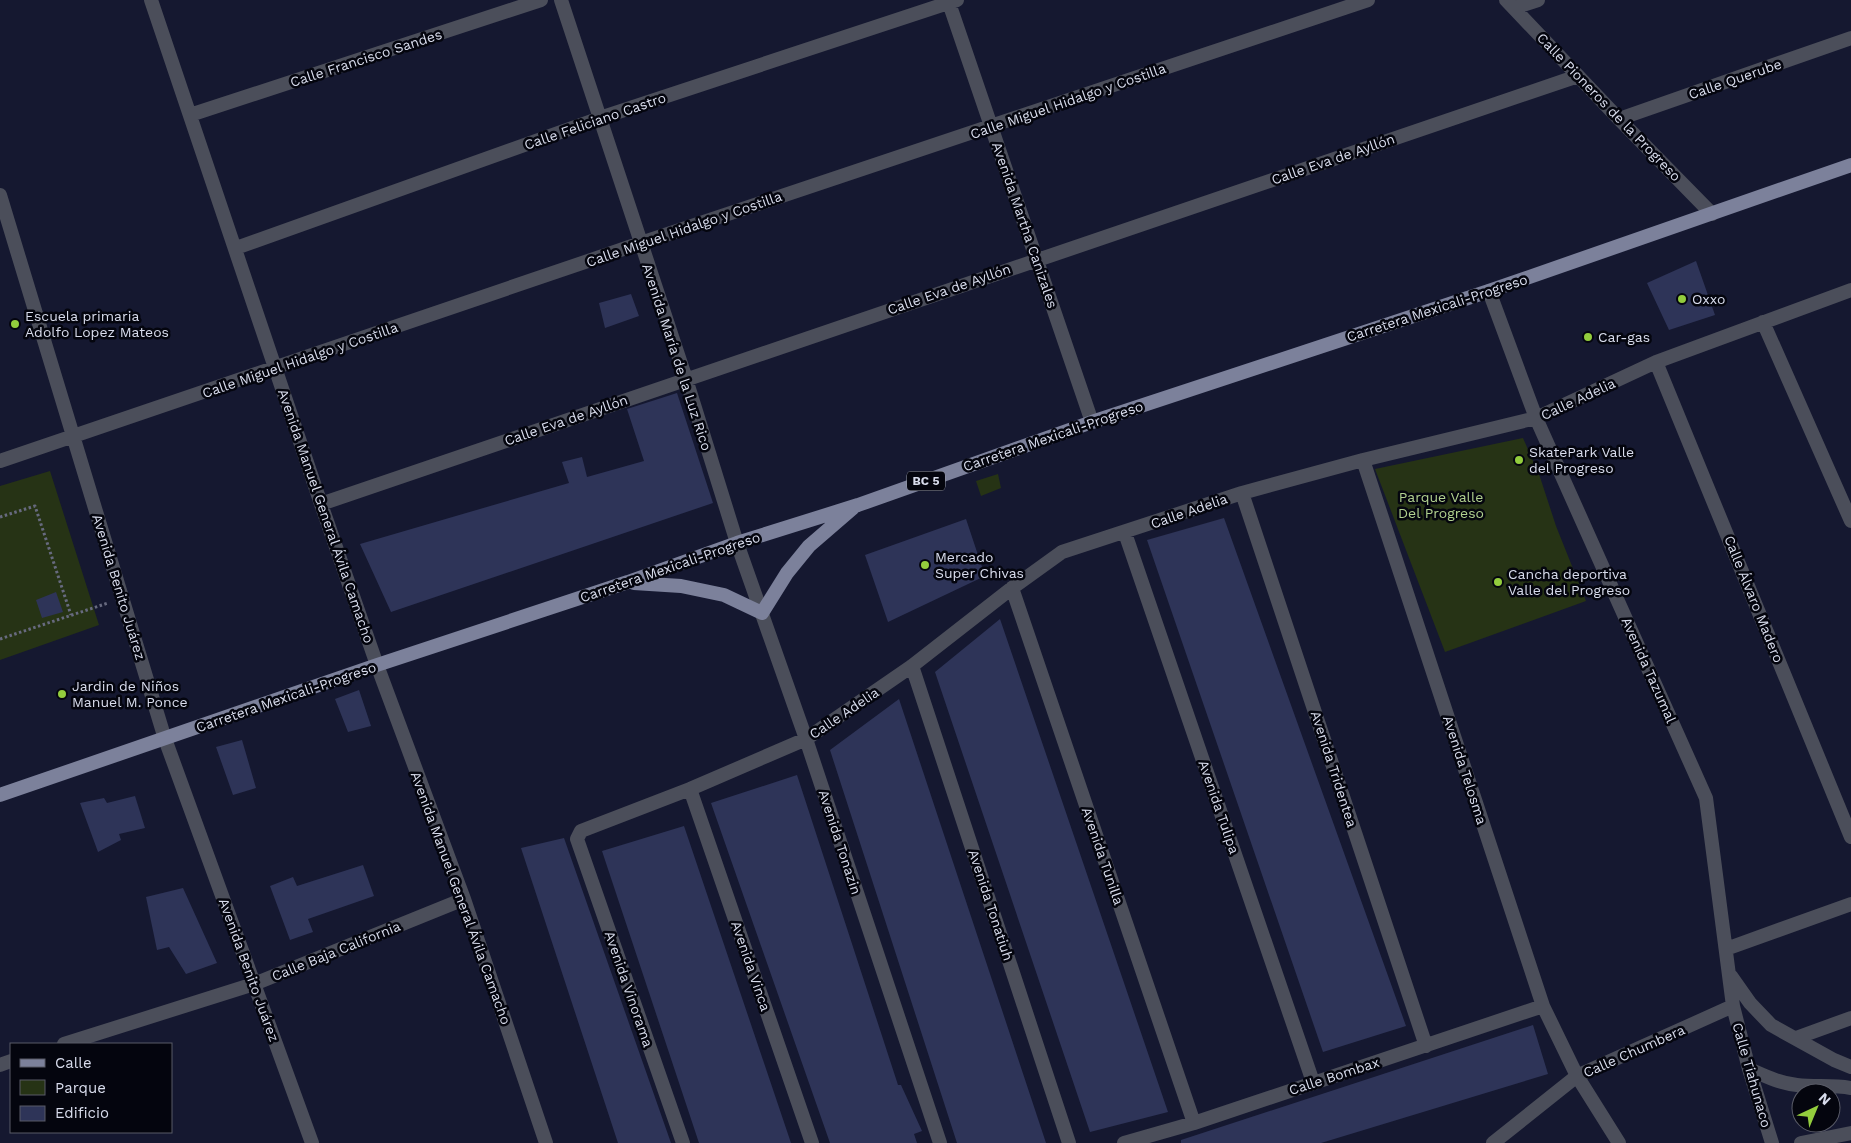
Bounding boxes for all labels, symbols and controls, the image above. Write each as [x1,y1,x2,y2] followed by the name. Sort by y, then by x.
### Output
[288,26,444,90] street label: Calle Francisco Sandes
[1534,30,1684,184] street label: Calle Pioneros de la Progreso
[1686,56,1784,102] street label: Calle Querube
[968,60,1168,142] street label: Calle Miguel Hidalgo y Costilla
[522,89,668,153] street label: Calle Feliciano Castro
[1269,130,1397,188] street label: Calle Eva de Ayllón
[989,140,1061,310] street label: Avenida Martha Canizales
[584,188,784,270] street label: Calle Miguel Hidalgo y Costilla
[885,260,1013,318] street label: Calle Eva de Ayllón
[639,261,715,453] street label: Avenida María de la Luz Rico
[1344,271,1530,345] street label: Carretera Mexicali-Progreso
[1692,291,1725,307] place label: Oxxo
[1676,293,1688,305] marker: Oxxo
[25,308,169,340] place label: Escuela primaria Adolfo Lopez Mateos
[9,318,21,330] marker: Escuela primaria Adolfo Lopez Mateos
[200,319,400,401] street label: Calle Miguel Hidalgo y Costilla
[1598,329,1650,345] place label: Car-gas
[1582,331,1594,343] marker: Car-gas
[1538,375,1618,423] street label: Calle Adelia
[275,387,377,645] street label: Avenida Manuel General Ávila Camacho
[502,391,630,449] street label: Calle Eva de Ayllón
[961,398,1145,474] street label: Carretera Mexicali-Progreso
[1529,444,1634,476] place label: SkatePark Valle del Progreso
[1513,454,1525,466] marker: SkatePark Valle del Progreso
[907,472,945,491] road number: BC 5
[1398,489,1484,521] park label: Parque Valle Del Progreso
[1148,490,1230,532] street label: Calle Adelia
[89,512,149,662] street label: Avenida Benito Juárez
[578,529,762,605] street label: Carretera Mexicali-Progreso
[1721,533,1787,665] street label: Calle Álvaro Madero
[935,549,1024,581] place label: Mercado Super Chivas
[919,559,931,571] marker: Mercado Super Chivas
[1508,566,1630,598] place label: Cancha deportiva Valle del Progreso
[1492,576,1504,588] marker: Cancha deportiva Valle del Progreso
[1619,615,1680,726] street label: Avenida Tazumal
[194,659,378,735] street label: Carretera Mexicali-Progreso
[72,678,188,710] place label: Jardin de Niños Manuel M. Ponce
[806,684,882,742] street label: Calle Adelia
[56,688,68,700] marker: Jardin de Niños Manuel M. Ponce
[1308,709,1360,829] street label: Avenida Tridentea
[1440,713,1490,827] street label: Avenida Telosma
[1195,758,1243,856] street label: Avenida Tulipa
[408,769,514,1027] street label: Avenida Manuel General Ávila Camacho
[816,788,864,896] street label: Avenida Tonazin
[1079,805,1127,907] street label: Avenida Tunilla
[965,847,1017,963] street label: Avenida Tonatiuh
[216,896,282,1044] street label: Avenida Benito Juárez
[269,918,403,984] street label: Calle Baja California
[728,919,774,1013] street label: Avenida Vinca
[602,929,656,1049] street label: Avenida Vinorama
[1581,1021,1687,1081] street label: Calle Chumbera
[1729,1021,1775,1129] street label: Calle Tiahunaco
[10,1043,172,1133] legend
[55,1054,92,1072] text: Calle
[1287,1054,1381,1098] street label: Calle Bombax
[55,1079,106,1097] text: Parque
[1791,1083,1841,1133] north arrow
[1816,1089,1834,1108] text: N
[55,1104,109,1122] text: Edificio

